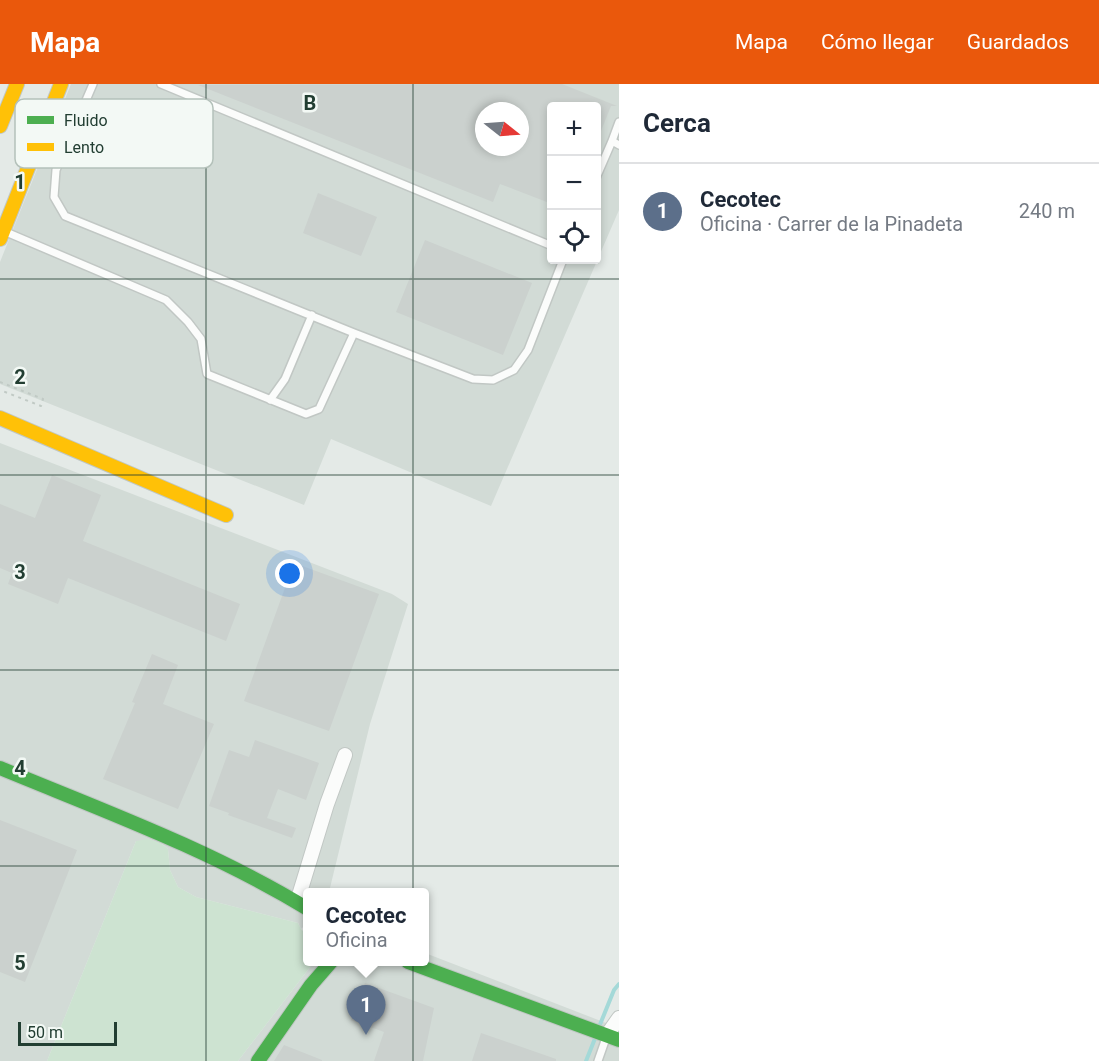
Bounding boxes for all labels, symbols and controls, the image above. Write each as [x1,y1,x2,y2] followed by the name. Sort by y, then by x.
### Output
[30,26,100,59] text: Mapa
[735,30,788,54] text: Mapa
[821,30,934,54] text: Cómo llegar
[967,30,1069,54] text: Guardados
[304,91,316,115] text: B
[15,99,213,168] legend
[475,102,529,156] north arrow
[547,102,601,264] map controls
[547,102,601,156] button: +
[643,108,711,138] text: Cerca
[64,111,108,130] text: Fluido
[64,138,104,157] text: Lento
[547,156,601,210] button: −
[14,170,26,194] text: 1
[700,187,781,212] text: Cecotec
[657,199,668,223] text: 1
[1019,199,1075,223] text: 240 m
[547,210,601,264] button: locate
[700,212,963,236] text: Oficina · Carrer de la Pinadeta
[14,365,26,389] text: 2
[275,559,304,588] your location
[14,560,26,584] text: 3
[14,756,26,780] text: 4
[303,888,429,966] popup
[326,903,406,928] text: Cecotec
[326,928,388,952] text: Oficina
[14,951,26,975] text: 5
[346,986,386,1035] pin: 1
[18,1019,117,1046] scale bar
[27,1023,63,1042] text: 50 m

